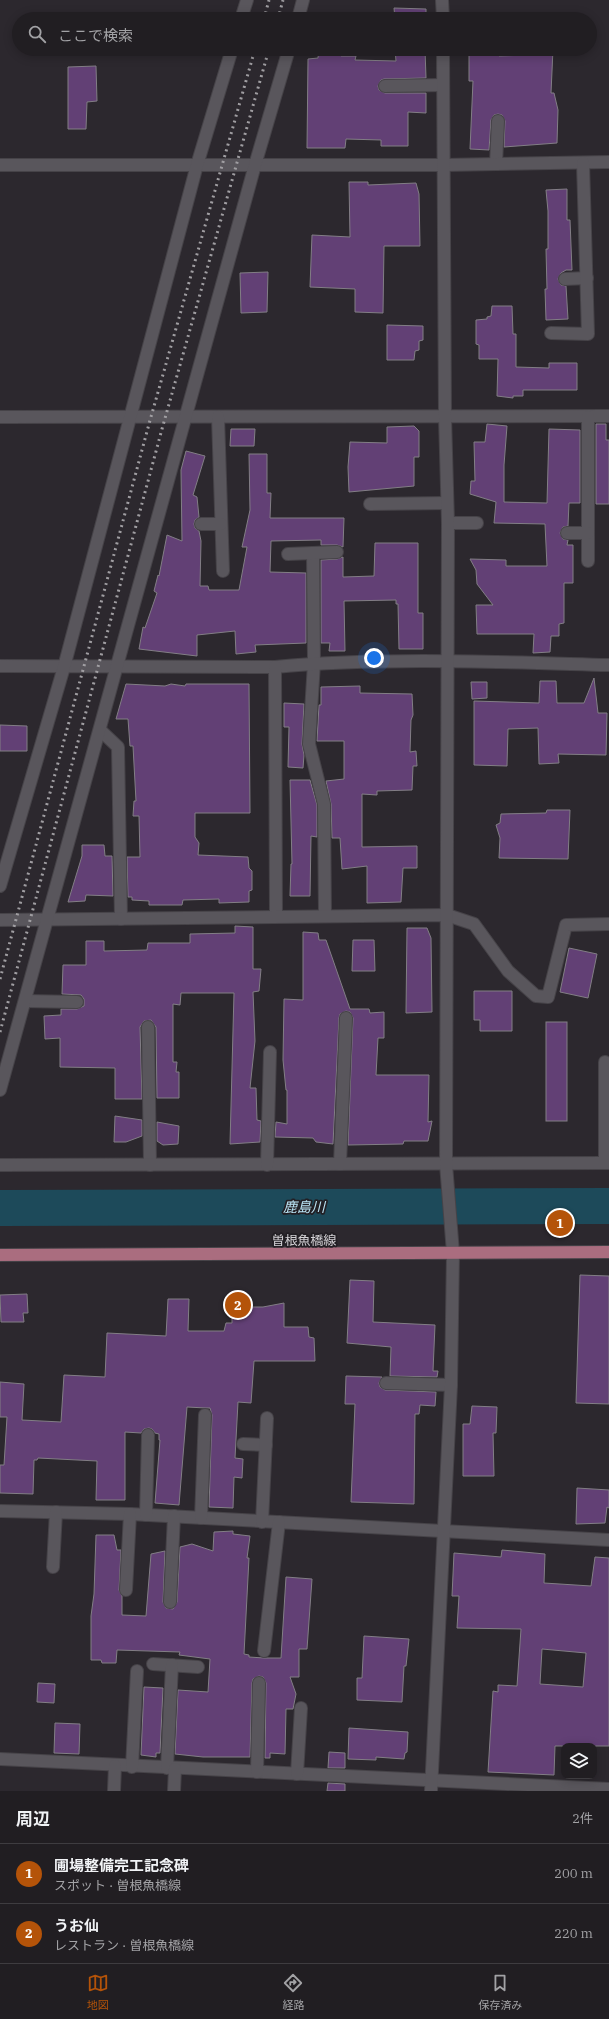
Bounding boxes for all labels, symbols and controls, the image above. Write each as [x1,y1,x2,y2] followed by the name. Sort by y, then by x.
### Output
[12,12,597,56] search box
[26,23,48,45] icon: search
[58,26,133,45] text: ここで検索
[364,648,384,668] your location
[283,1198,327,1216] water label: 鹿島川
[547,1208,573,1238] pin: 1
[271,1232,337,1249] street label: 曽根魚橋線
[225,1290,251,1320] pin: 2
[561,1743,597,1779] map controls
[561,1743,597,1779] button: layers
[16,1808,50,1830] text: 周辺
[572,1810,593,1827] text: 2件
[54,1856,189,1875] text: 圃場整備完工記念碑
[25,1865,33,1882] text: 1
[554,1865,593,1882] text: 200 m
[54,1877,181,1894] text: スポット · 曽根魚橋線
[54,1916,99,1935] text: うお仙
[25,1925,33,1942] text: 2
[554,1925,593,1942] text: 220 m
[54,1937,194,1954] text: レストラン · 曽根魚橋線
[87,1972,109,2012] tab: 地図
[282,1972,304,2012] tab: 経路
[478,1972,522,2012] tab: 保存済み

